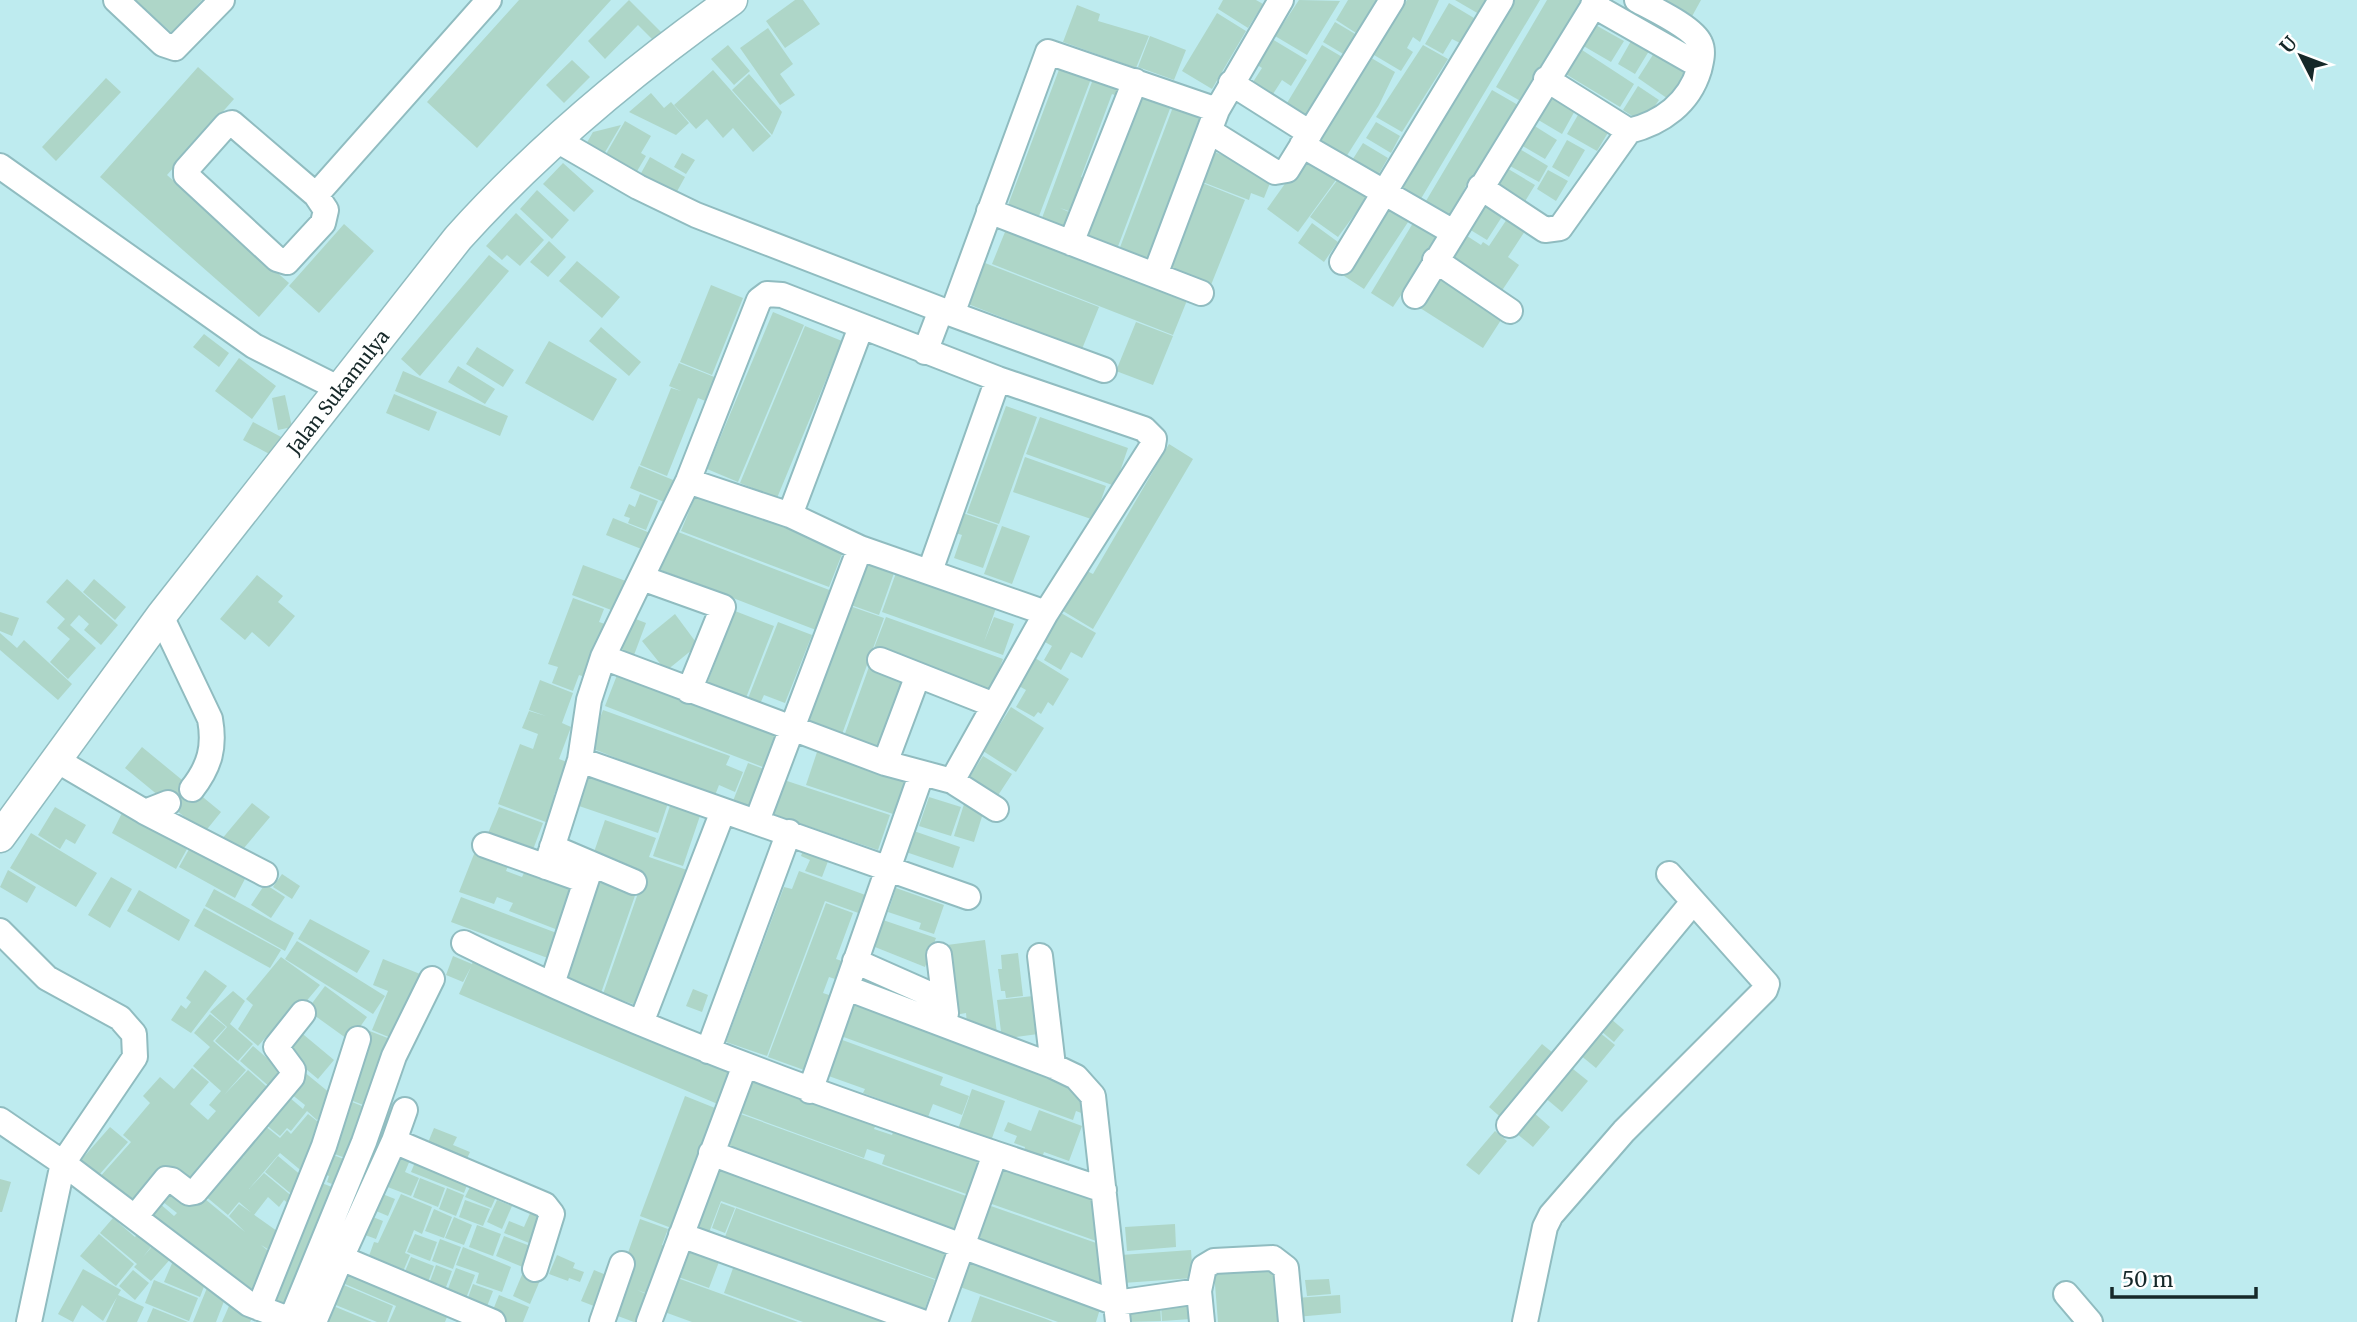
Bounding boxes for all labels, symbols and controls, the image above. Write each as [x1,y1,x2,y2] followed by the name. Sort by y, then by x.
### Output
[2266,21,2336,91] north arrow
[2275,31,2302,58] text: U
[281,325,394,460] street label: Jalan Sukamulya
[2112,1256,2256,1300] scale bar
[2122,1266,2173,1293] text: 50 m

